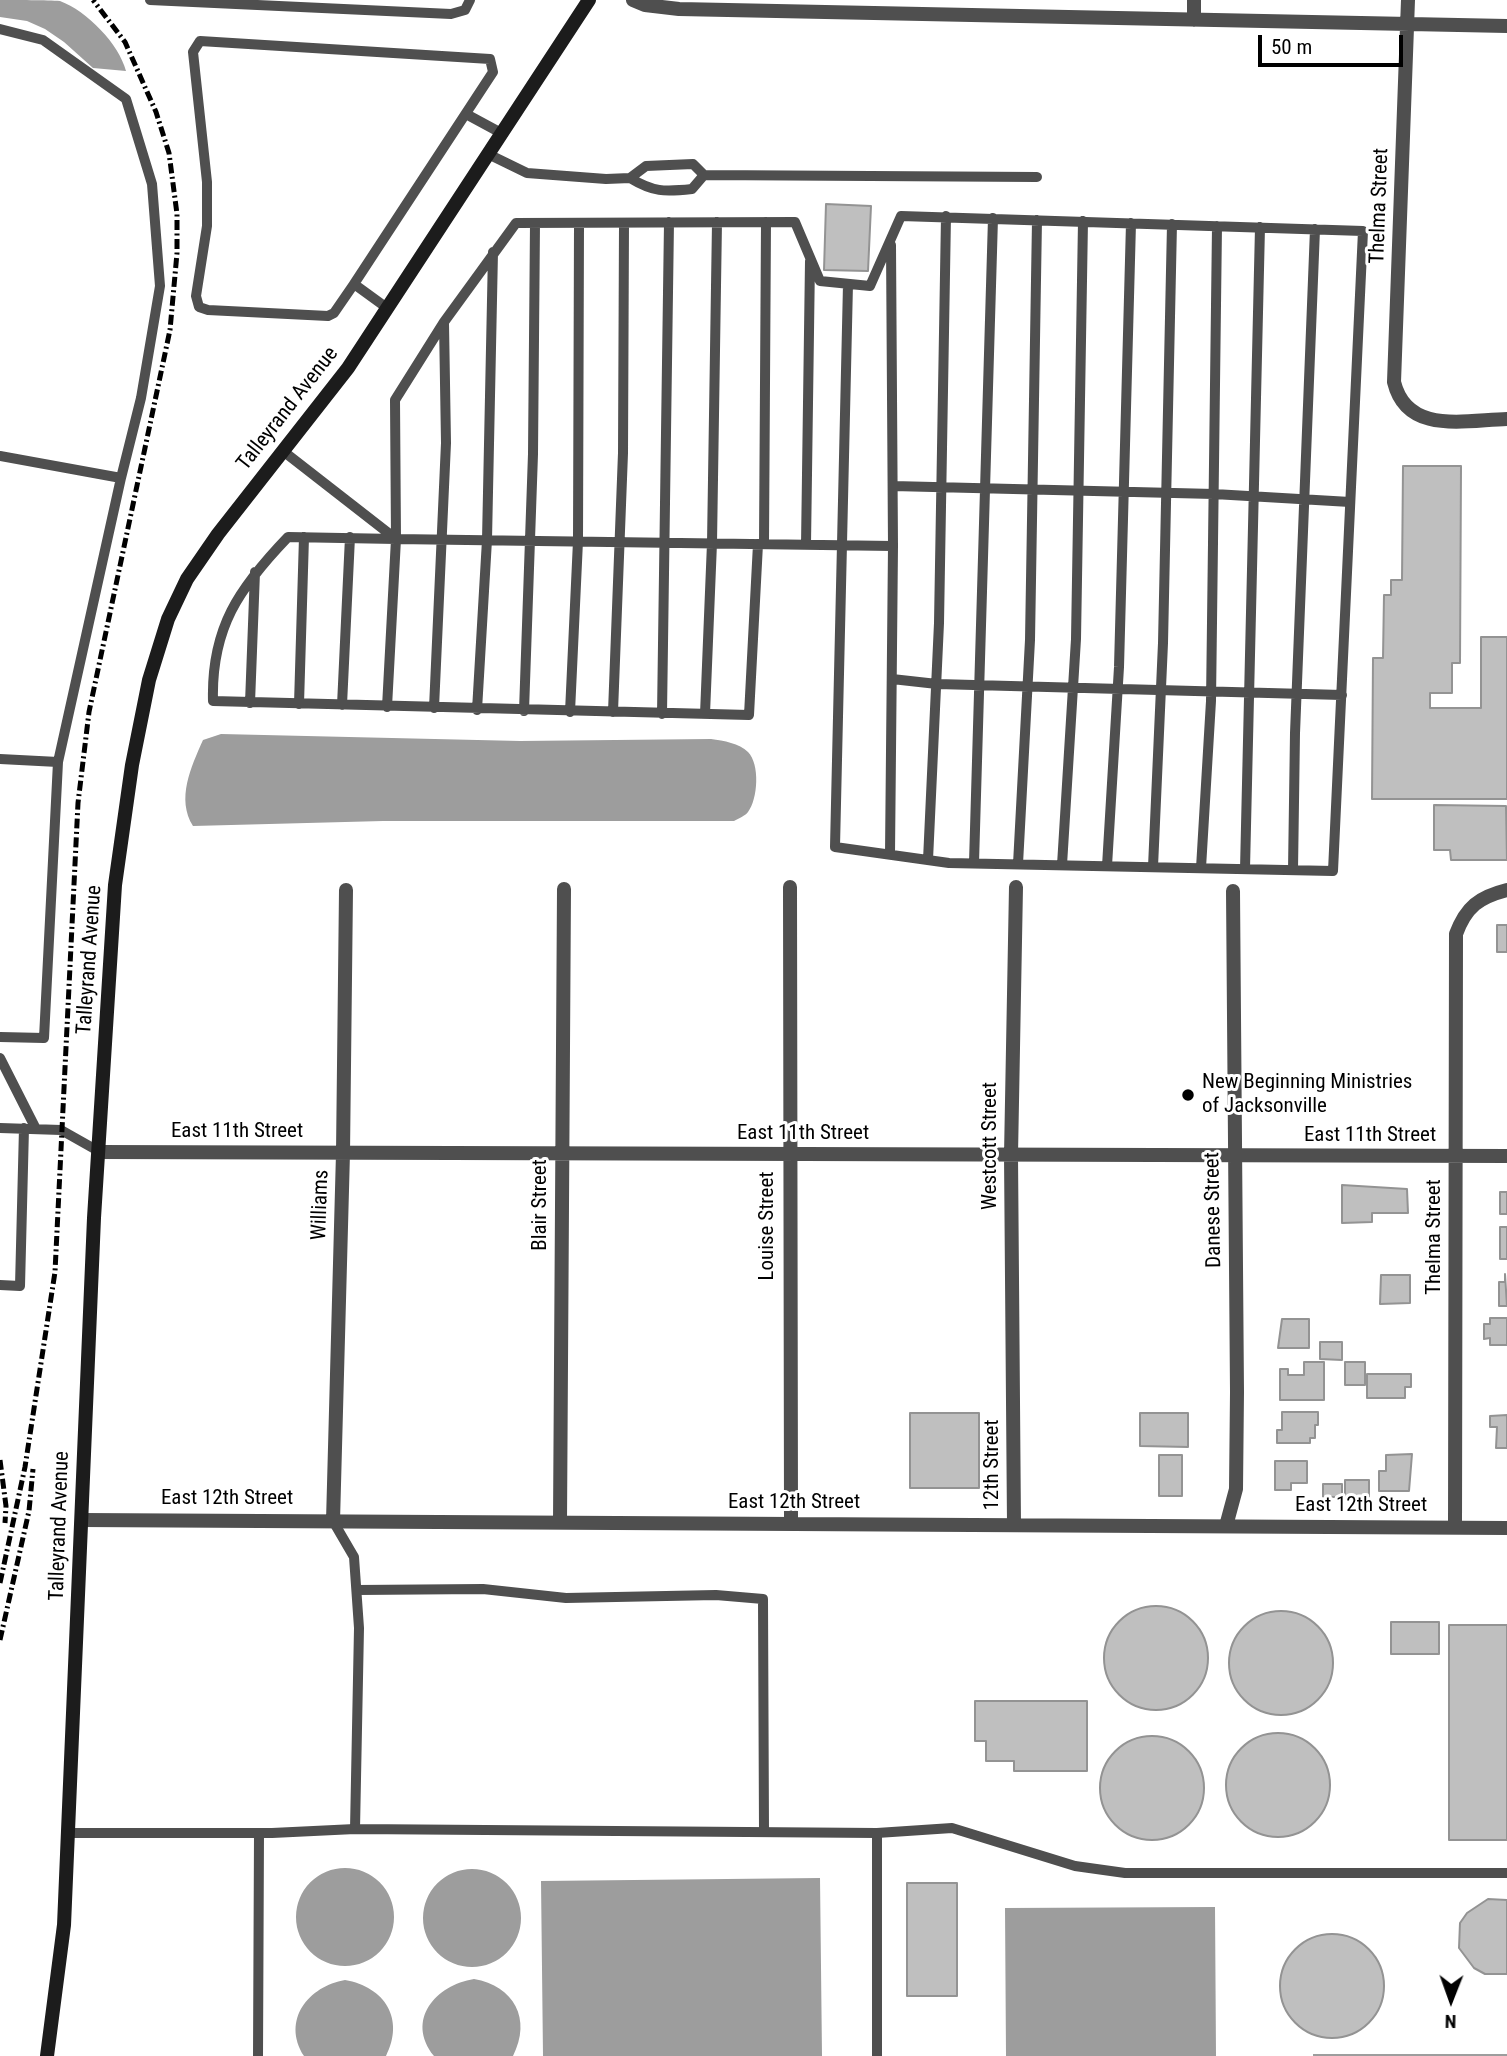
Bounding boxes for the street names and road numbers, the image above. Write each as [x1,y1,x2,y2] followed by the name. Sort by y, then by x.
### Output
[1365,148,1395,264] street label: Thelma Street
[232,342,344,476] street label: Talleyrand Avenue
[72,884,108,1036] street label: Talleyrand Avenue
[978,1082,1004,1210] street label: Westcott Street
[171,1119,303,1145] street label: East 11th Street
[737,1121,869,1147] street label: East 11th Street
[1304,1123,1436,1149] street label: East 11th Street
[1200,1152,1228,1268] street label: Danese Street
[528,1159,554,1251] street label: Blair Street
[307,1169,335,1241] street label: Williams
[755,1172,781,1280] street label: Louise Street
[1422,1179,1448,1295] street label: Thelma Street
[980,1419,1006,1511] street label: 12th Street
[45,1451,75,1601] street label: Talleyrand Avenue
[161,1486,293,1512] street label: East 12th Street
[728,1490,860,1516] street label: East 12th Street
[1295,1493,1427,1519] street label: East 12th Street

